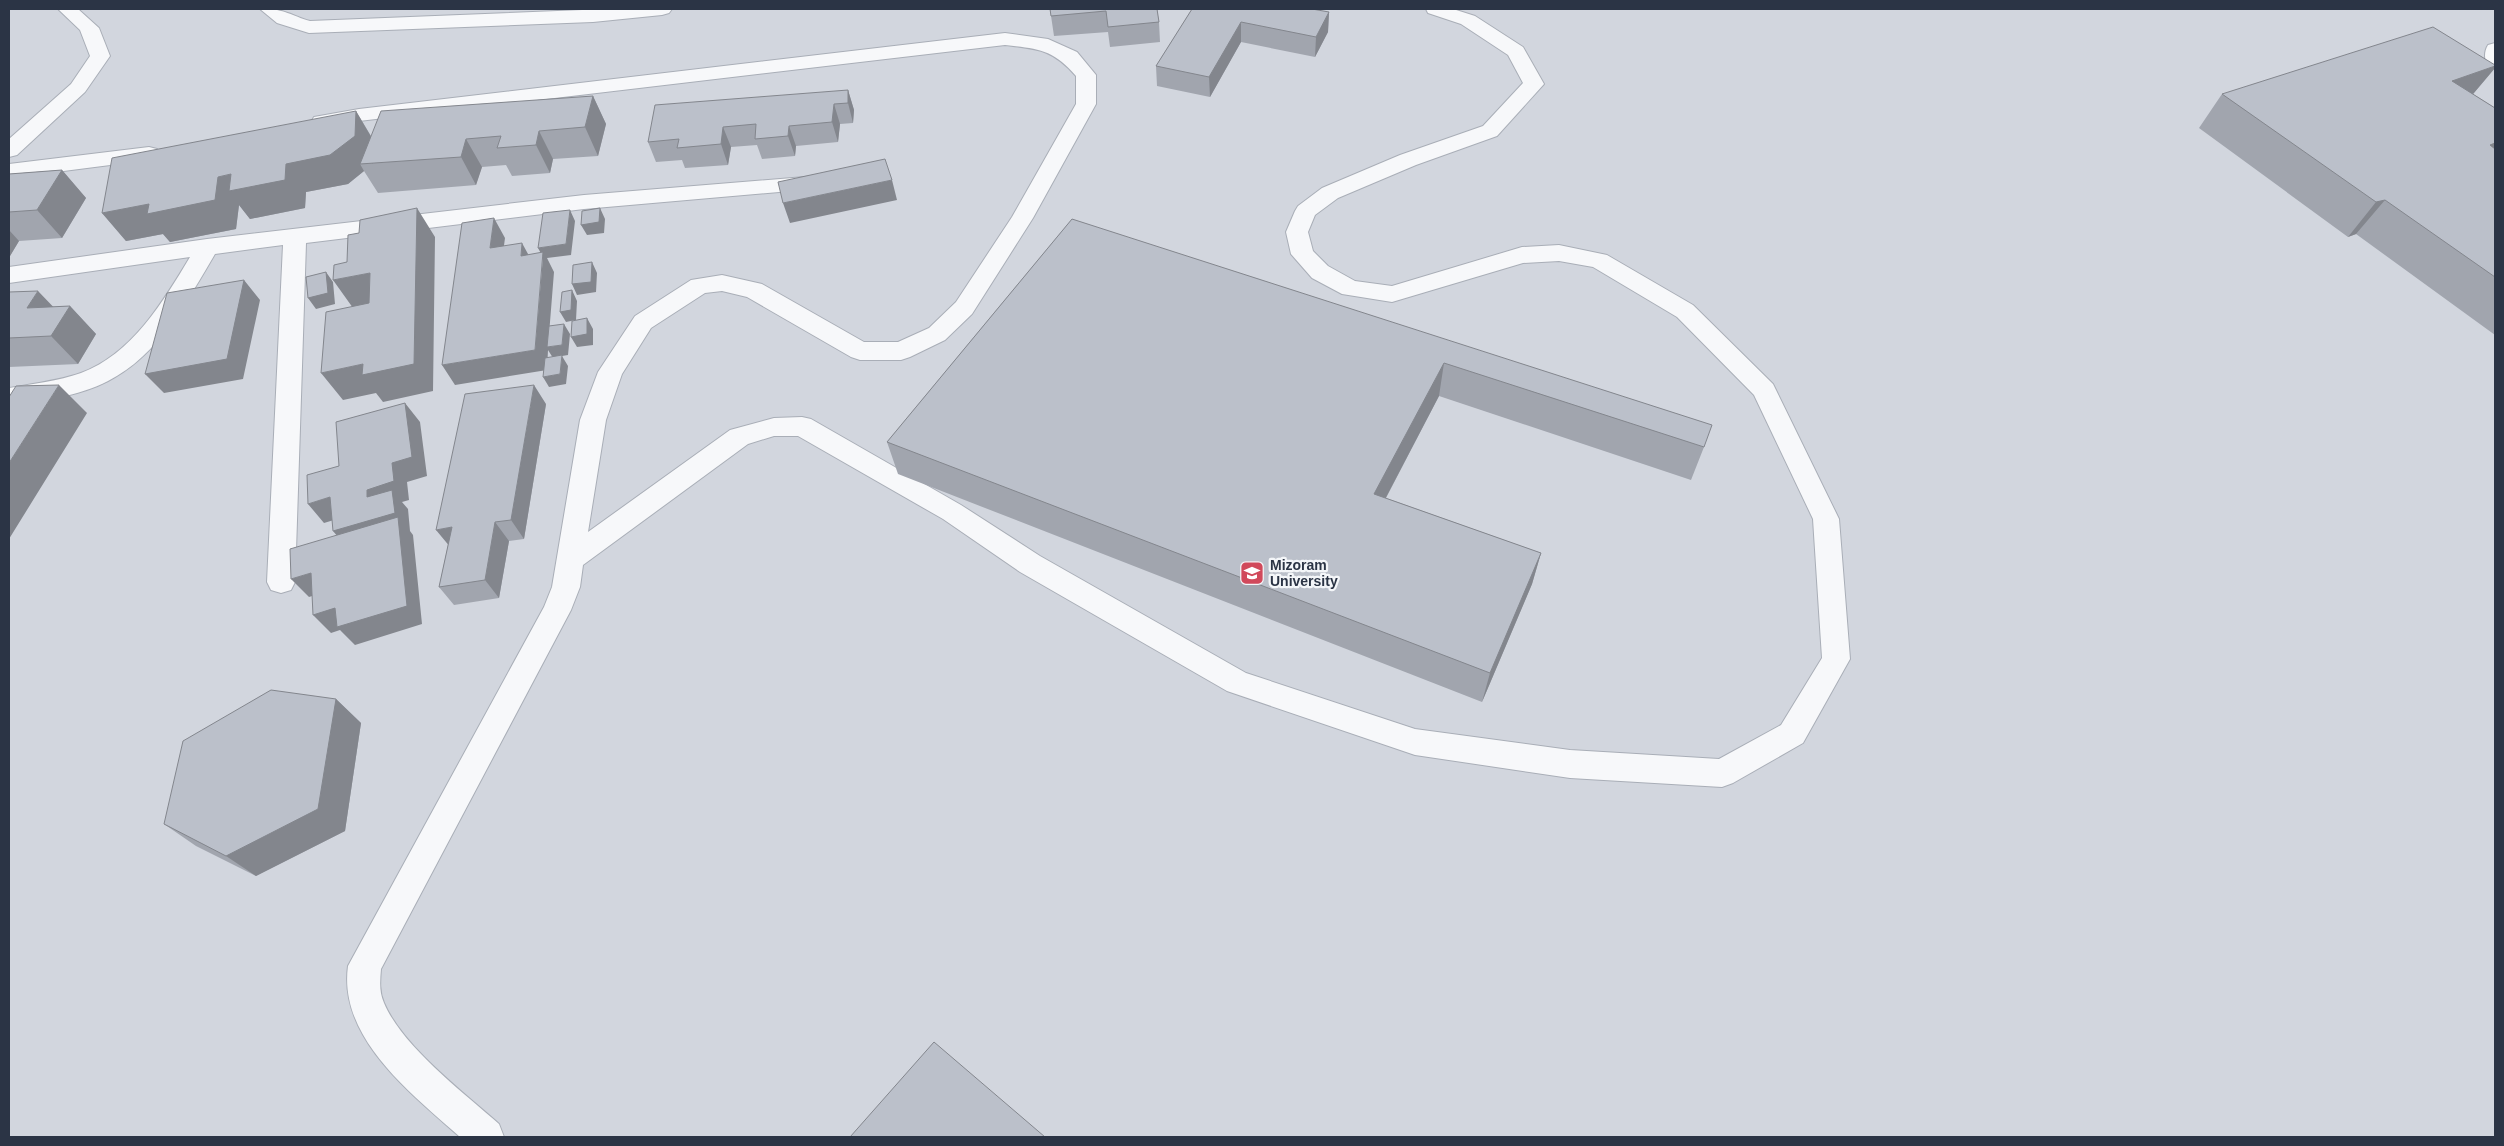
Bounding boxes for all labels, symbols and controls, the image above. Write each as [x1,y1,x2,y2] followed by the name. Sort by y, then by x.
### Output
[1270,557,1338,589] place label: Mizoram University
[1239,560,1265,586] school or university icon: Mizoram University

